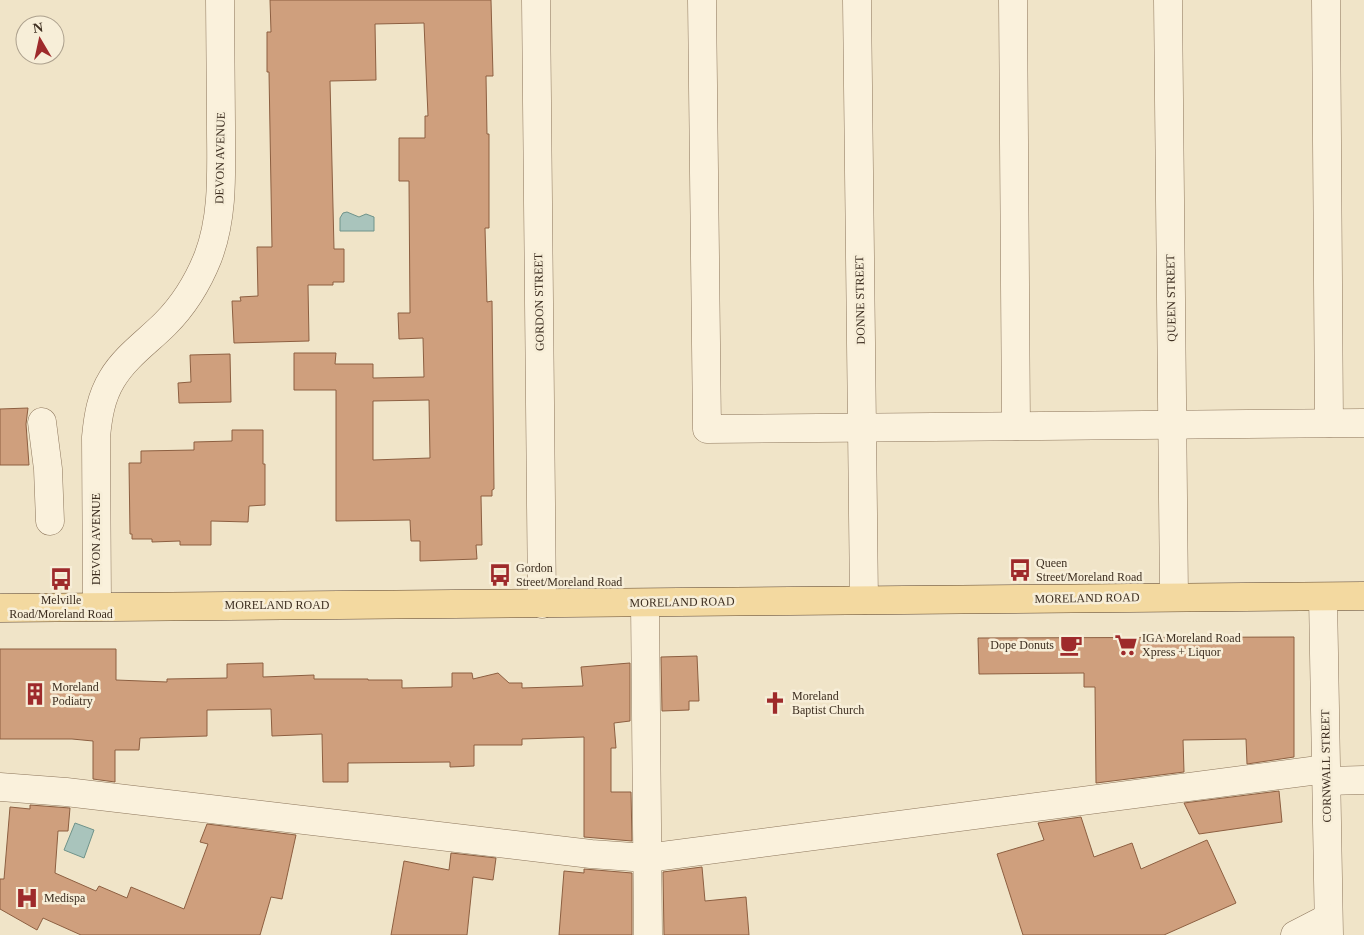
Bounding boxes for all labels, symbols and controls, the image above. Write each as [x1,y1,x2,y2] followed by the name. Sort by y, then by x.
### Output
[15,15,65,65] north arrow
[32,19,44,36] text: N
[212,112,228,204] street label: DEVON AVENUE
[531,252,547,351] street label: GORDON STREET
[1163,253,1179,342] street label: QUEEN STREET
[852,255,868,345] street label: DONNE STREET
[89,493,103,585] street label: DEVON AVENUE
[1036,556,1142,584] place label: Queen Street/Moreland Road
[1007,557,1033,583] bus stop icon: Queen Street/Moreland Road
[516,561,622,589] place label: Gordon Street/Moreland Road
[487,562,513,588] bus stop icon: Gordon Street/Moreland Road
[48,566,74,592] bus stop icon: Melville Road/Moreland Road
[1034,590,1140,606] street label: MORELAND ROAD
[9,593,113,621] place label: Melville Road/Moreland Road
[629,594,735,610] street label: MORELAND ROAD
[225,598,330,612] street label: MORELAND ROAD
[1142,631,1241,659] place label: IGA Moreland Road Xpress + Liquor
[1058,632,1084,658] cafe icon: Dope Donuts
[1113,632,1139,658] supermarket icon: IGA Moreland Road Xpress + Liquor
[990,638,1054,652] place label: Dope Donuts
[52,680,99,708] place label: Moreland Podiatry
[22,681,48,707] building icon: Moreland Podiatry
[792,689,864,717] place label: Moreland Baptist Church
[762,690,788,716] church icon: Moreland Baptist Church
[1318,709,1334,823] street label: CORNWALL STREET
[14,885,40,911] hospital icon: Medispa
[44,891,86,905] place label: Medispa

